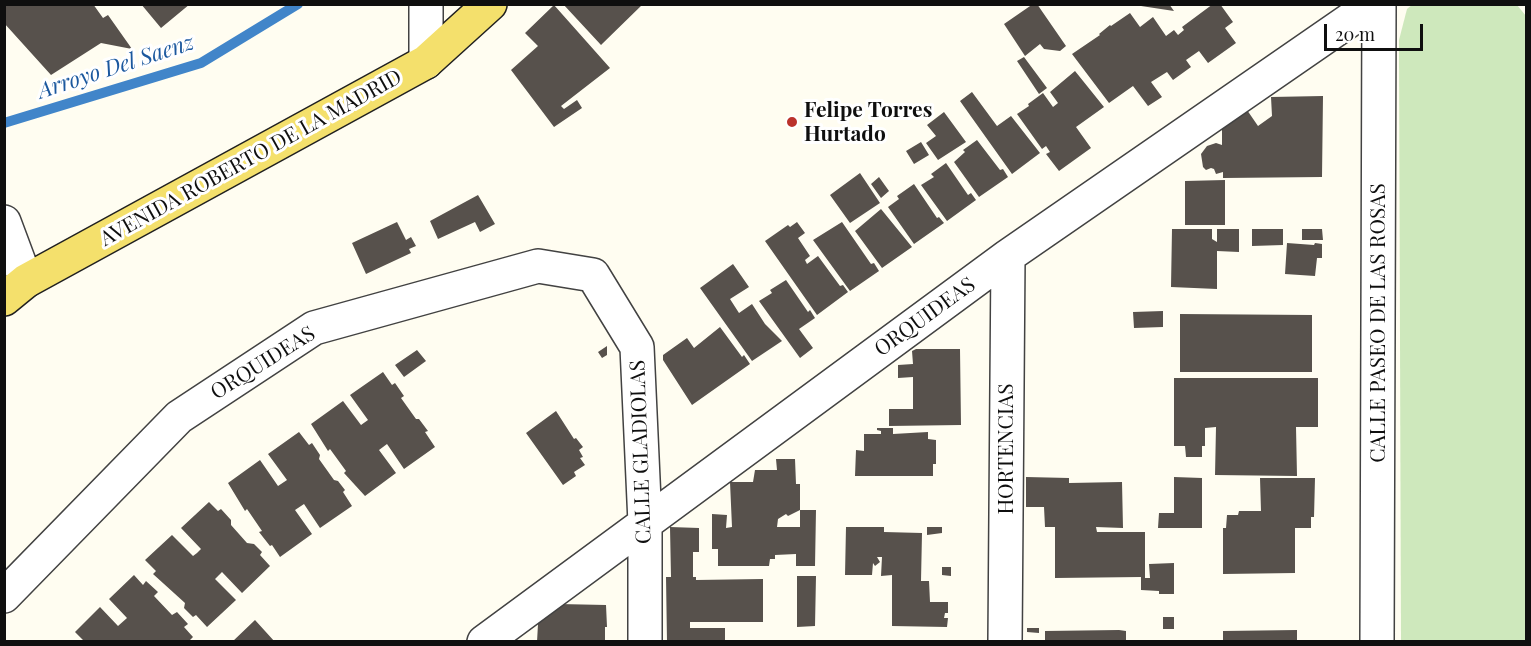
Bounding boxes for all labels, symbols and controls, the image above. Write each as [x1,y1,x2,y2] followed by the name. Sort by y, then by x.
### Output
[1327,12,1426,50] scale bar
[1335,22,1375,46] text: 20 m
[35,29,197,105] water label: Arroyo Del Saenz
[96,64,406,252] street label: AVENIDA ROBERTO DE LA MADRID
[804,97,932,147] place label: Felipe Torres Hurtado
[785,115,799,129] marker: Felipe Torres Hurtado
[1365,183,1391,463] street label: CALLE PASEO DE LAS ROSAS
[870,272,980,362] street label: ORQUIDEAS
[206,321,320,405] street label: ORQUIDEAS
[625,360,657,544] street label: CALLE GLADIOLAS
[993,383,1019,515] street label: HORTENCIAS

